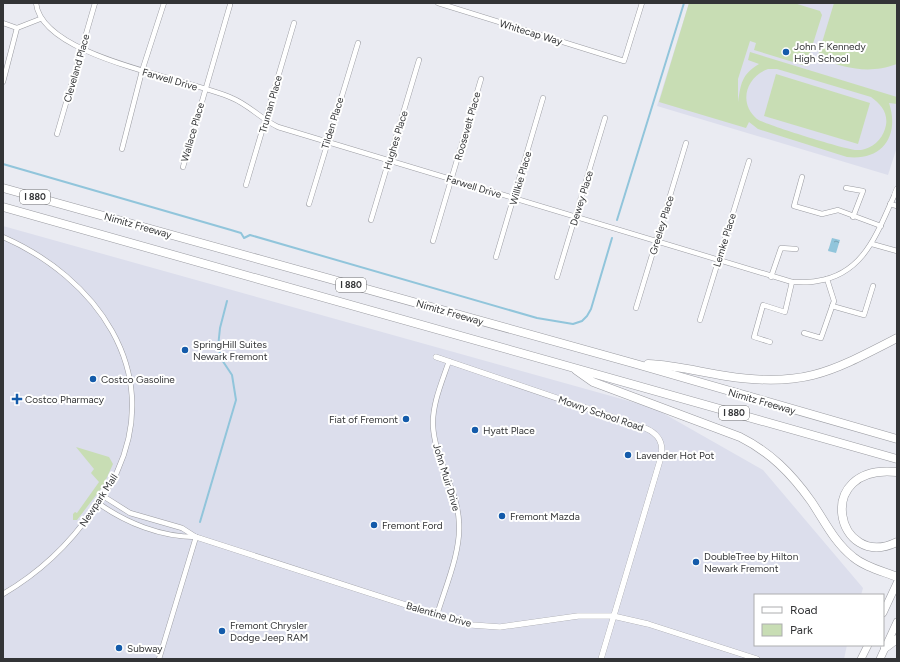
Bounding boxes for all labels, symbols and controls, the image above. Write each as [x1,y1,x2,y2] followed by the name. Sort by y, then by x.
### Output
[498,17,565,48] street label: Whitecap Way
[61,32,93,104] street label: Cleveland Place
[794,40,866,65] place label: John F Kennedy High School
[781,47,791,57] marker: John F Kennedy High School
[141,65,200,94] street label: Farwell Drive
[256,73,285,135] street label: Truman Place
[451,90,484,162] street label: Roosevelt Place
[318,95,347,151] street label: Tilden Place
[178,100,207,163] street label: Wallace Place
[380,109,411,171] street label: Hughes Place
[507,149,535,207] street label: Willkie Place
[567,169,596,227] street label: Dewey Place
[445,172,504,201] street label: Farwell Drive
[20,190,50,204] road number: I 880
[646,194,677,256] street label: Greeley Place
[103,210,174,242] street label: Nimitz Freeway
[710,211,739,269] street label: Lemke Place
[336,278,366,292] road number: I 880
[415,297,486,329] street label: Nimitz Freeway
[193,338,268,363] place label: SpringHill Suites Newark Fremont
[180,345,190,355] marker: SpringHill Suites Newark Fremont
[101,373,175,386] place label: Costco Gasoline
[88,374,98,384] marker: Costco Gasoline
[727,386,798,418] street label: Nimitz Freeway
[25,393,105,406] place label: Costco Pharmacy
[556,393,645,434] street label: Mowry School Road
[12,394,22,404] marker: Costco Pharmacy
[719,406,749,420] road number: I 880
[329,413,398,426] place label: Fiat of Fremont
[401,414,411,424] marker: Fiat of Fremont
[483,424,535,437] place label: Hyatt Place
[470,425,480,435] marker: Hyatt Place
[430,442,463,513] street label: John Muir Drive
[636,449,715,462] place label: Lavender Hot Pot
[623,450,633,460] marker: Lavender Hot Pot
[76,471,120,529] street label: Newpark Mall
[510,510,580,523] place label: Fremont Mazda
[497,511,507,521] marker: Fremont Mazda
[382,519,443,532] place label: Fremont Ford
[369,520,379,530] marker: Fremont Ford
[704,550,799,575] place label: DoubleTree by Hilton Newark Fremont
[691,557,701,567] marker: DoubleTree by Hilton Newark Fremont
[754,594,884,646] legend
[405,599,473,630] street label: Balentine Drive
[790,603,818,617] text: Road
[230,619,308,644] place label: Fremont Chrysler Dodge Jeep RAM
[790,623,813,637] text: Park
[217,626,227,636] marker: Fremont Chrysler Dodge Jeep RAM
[127,642,163,655] place label: Subway
[114,643,124,653] marker: Subway

